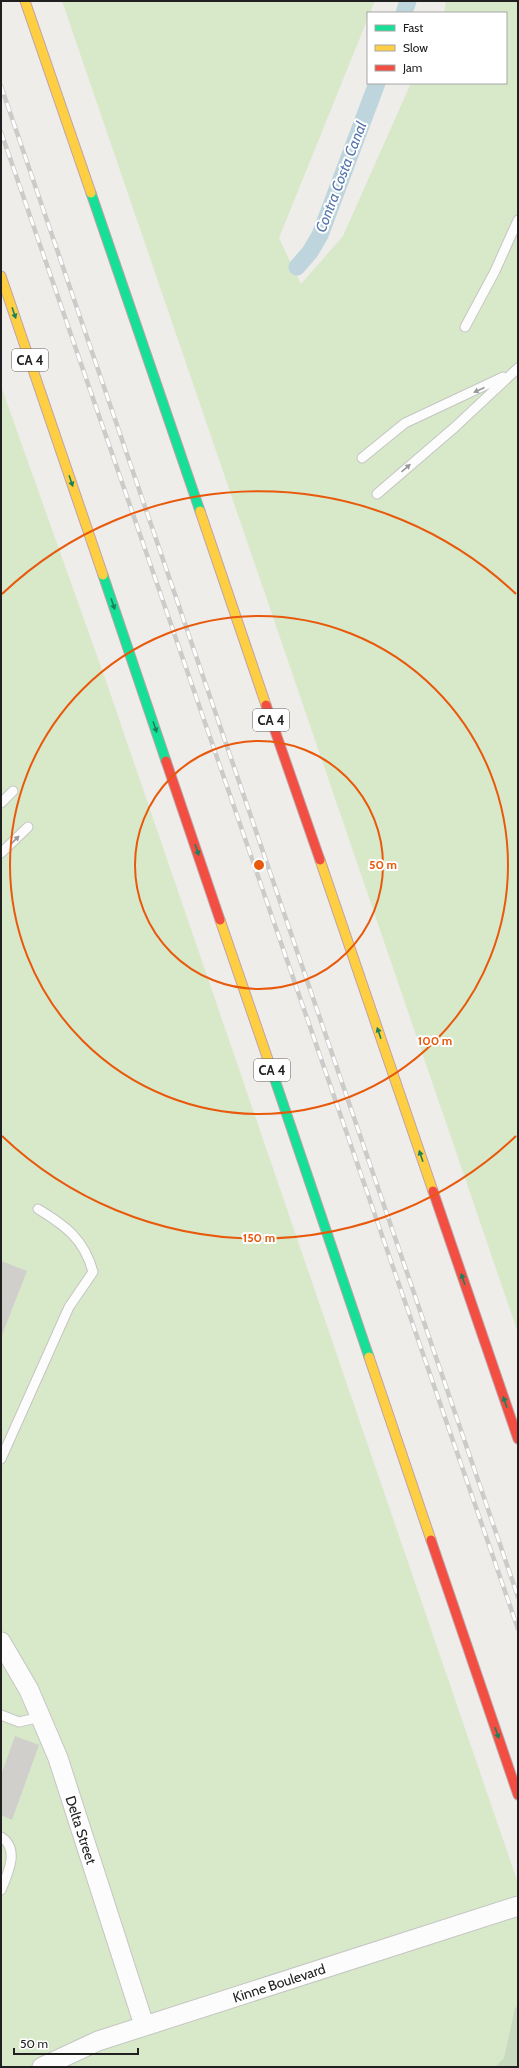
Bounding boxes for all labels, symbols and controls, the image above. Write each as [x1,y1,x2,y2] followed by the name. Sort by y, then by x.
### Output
[367,12,507,84] legend
[403,20,423,35] text: Fast
[403,40,428,55] text: Slow
[402,60,422,75] text: Jam
[312,119,371,235] water label: Contra Costa Canal
[11,308,17,320] one-way arrow
[12,349,48,371] road number: CA 4
[473,387,484,393] one-way arrow
[401,463,411,472] one-way arrow
[68,475,74,487] one-way arrow
[111,598,117,610] one-way arrow
[253,709,289,731] road number: CA 4
[152,721,158,733] one-way arrow
[10,835,20,845] one-way arrow
[194,845,200,857] one-way arrow
[369,857,397,872] text: 50 m
[252,858,266,872] centre of rings
[376,1027,382,1039] one-way arrow
[418,1033,452,1048] text: 100 m
[254,1059,290,1081] road number: CA 4
[418,1150,424,1162] one-way arrow
[243,1230,275,1245] text: 150 m
[460,1273,466,1285] one-way arrow
[502,1396,508,1408] one-way arrow
[494,1728,500,1740] one-way arrow
[61,1793,101,1867] street label: Delta Street
[230,1960,328,2006] street label: Kinne Boulevard
[14,2030,138,2056] scale bar
[20,2036,48,2051] text: 50 m

